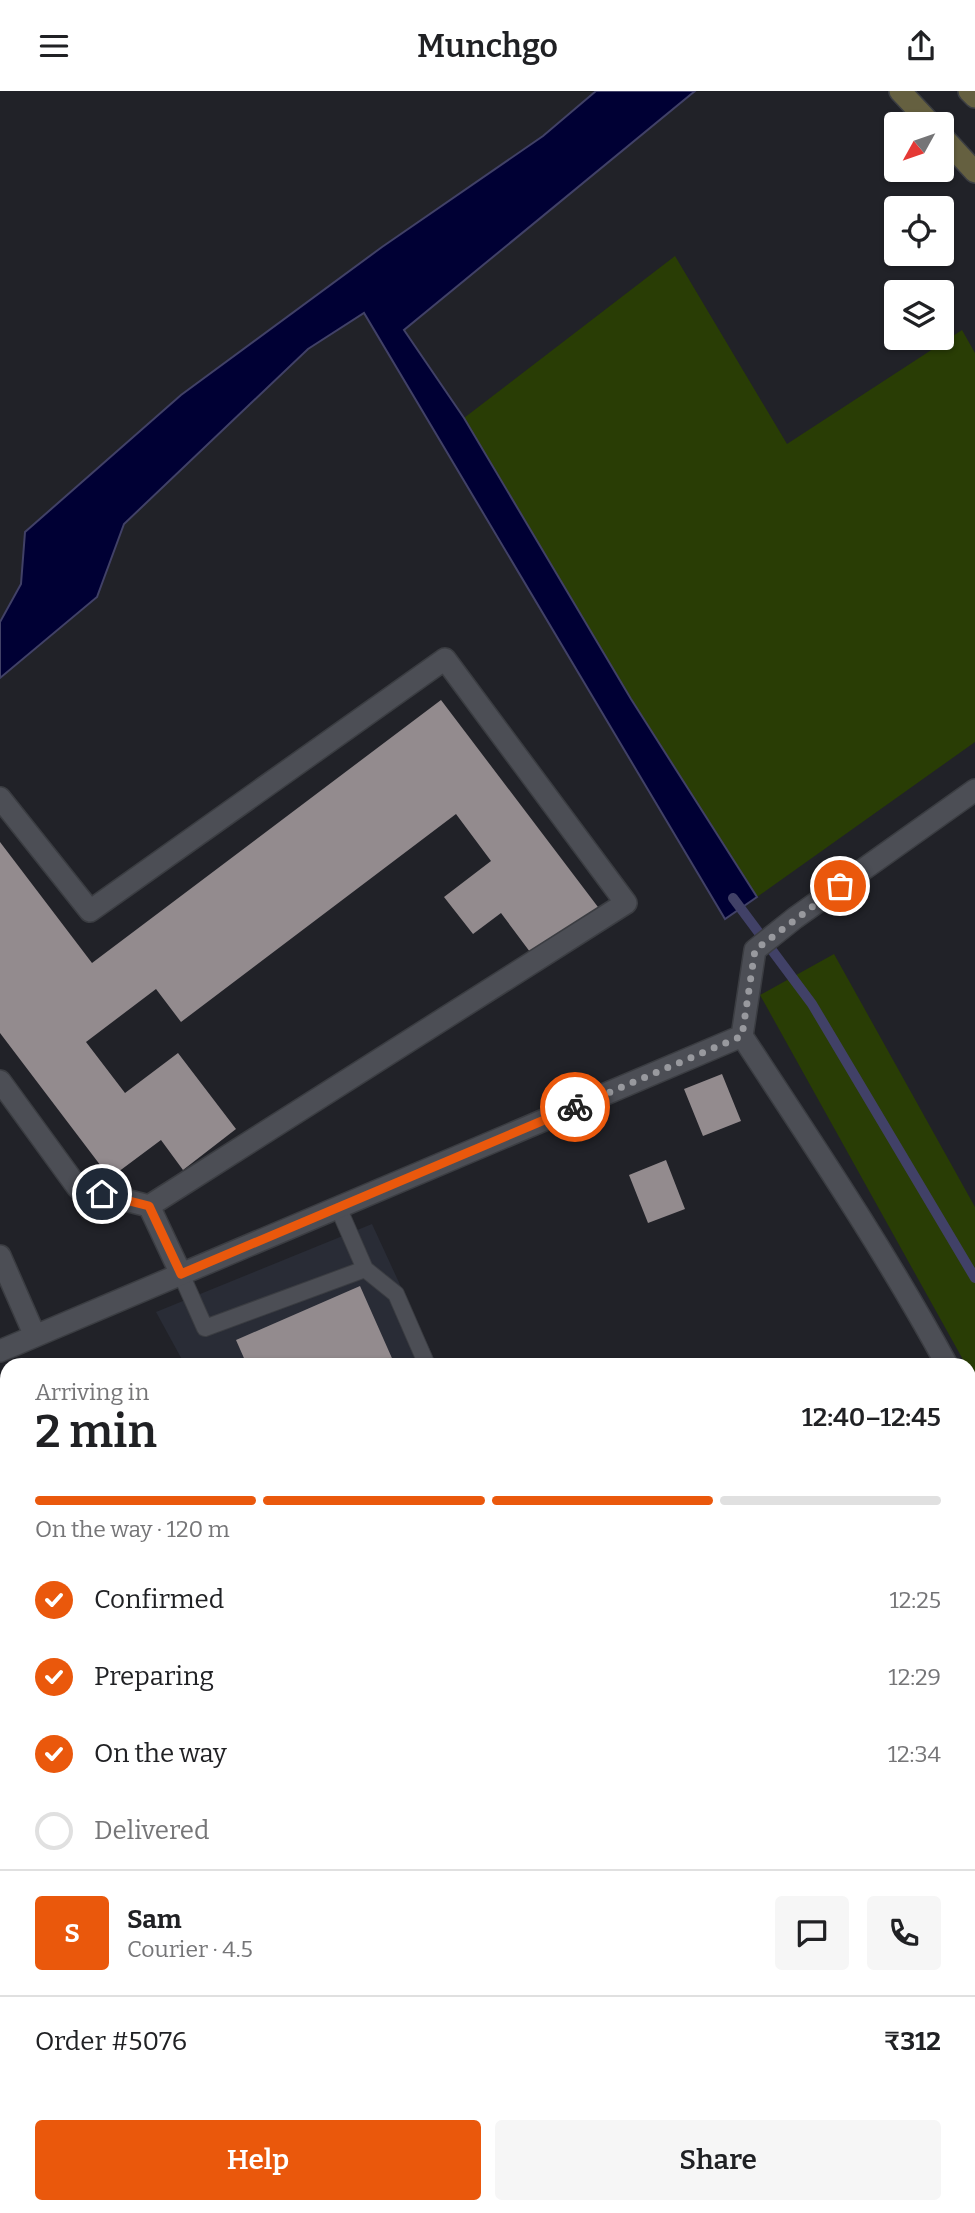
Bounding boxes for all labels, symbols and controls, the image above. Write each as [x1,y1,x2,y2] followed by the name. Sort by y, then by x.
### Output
[35,27,73,65] icon: menu
[417,27,558,65] text: Munchgo
[902,27,940,65] icon: share
[884,112,954,182] north arrow
[884,112,954,350] map controls
[884,196,954,266] button: locate
[884,280,954,350] button: layers
[810,856,870,916] pin
[821,867,859,905] icon: bag
[540,1072,610,1142] courier
[556,1088,594,1126] icon: bike
[72,1164,132,1224] pin
[83,1175,121,1213] icon: home
[35,1378,149,1406] text: Arriving in
[802,1402,941,1433] text: 12:40–12:45
[35,1404,157,1459] text: 2 min
[35,1515,230,1543] text: On the way · 120 m
[35,1581,73,1619] icon: check
[94,1584,224,1615] text: Confirmed
[890,1586,941,1614] text: 12:25
[35,1658,73,1696] icon: check
[94,1661,214,1692] text: Preparing
[888,1663,941,1691] text: 12:29
[35,1735,73,1773] icon: check
[94,1738,227,1769] text: On the way
[888,1740,941,1768] text: 12:34
[94,1815,209,1846] text: Delivered
[775,1896,849,1970] button: chat
[867,1896,941,1970] button: phone
[127,1904,182,1935] text: Sam
[64,1918,80,1949] text: S
[127,1935,253,1963] text: Courier · 4.5
[35,2026,187,2057] text: Order #5076
[884,2026,941,2057] text: ₹312
[35,2120,481,2200] button: Help
[495,2120,941,2200] button: Share

